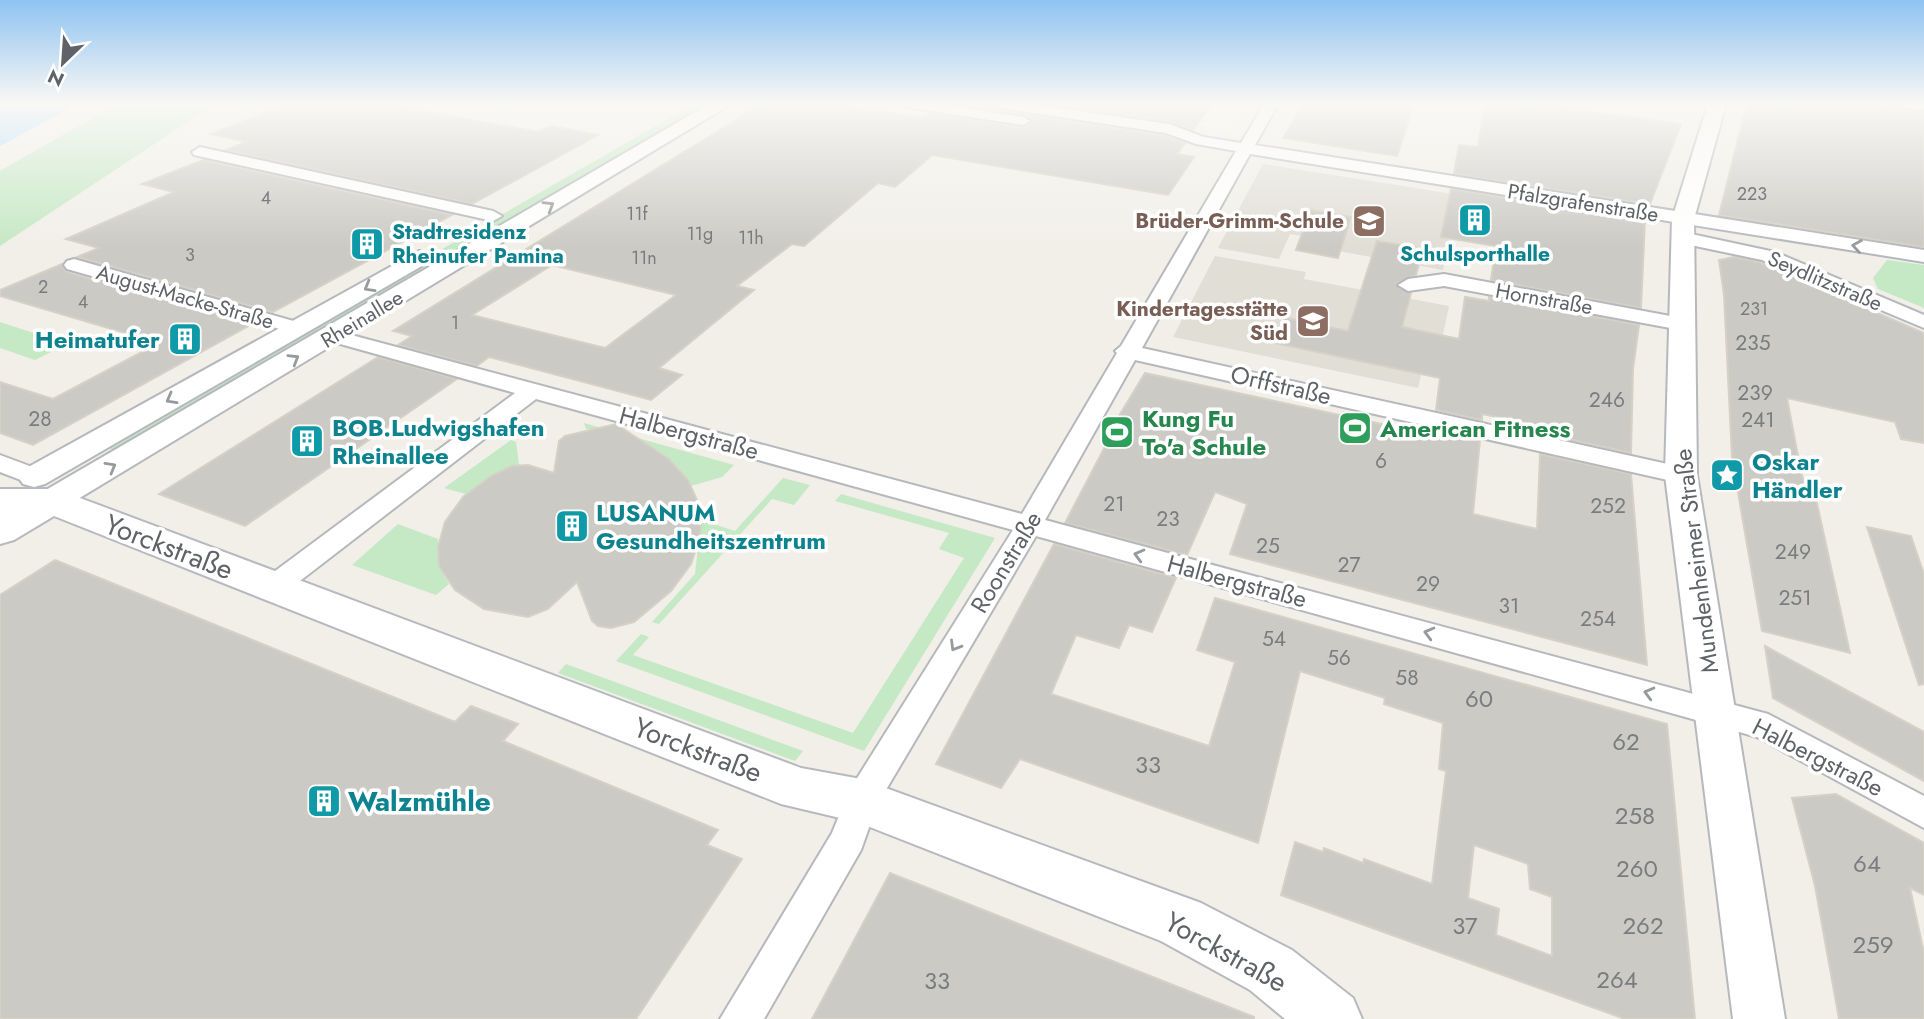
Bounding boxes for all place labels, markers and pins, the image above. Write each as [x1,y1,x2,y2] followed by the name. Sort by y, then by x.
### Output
[1456,201,1494,239] building icon: Schulsporthalle
[1350,202,1388,240] school or university icon: Brüder-Grimm-Schule
[1135,206,1344,236] place label: Brüder-Grimm-Schule
[392,217,564,271] place label: Stadtresidenz Rheinufer Pamina
[348,225,386,263] building icon: Stadtresidenz Rheinufer Pamina
[1400,239,1550,269] place label: Schulsporthalle
[1116,294,1288,348] place label: Kindertagesstätte Süd
[1294,302,1332,340] school or university icon: Kindertagesstätte Süd
[166,320,204,358] building icon: Heimatufer
[35,322,160,357] place label: Heimatufer
[1142,401,1266,464] place label: Kung Fu To'a Schule
[1336,409,1374,447] sports icon: American Fitness
[332,410,545,473] place label: BOB.Ludwigshafen Rheinallee
[1379,411,1570,446] place label: American Fitness
[1098,413,1136,451] sports icon: Kung Fu To'a Schule
[288,422,326,460] building icon: BOB.Ludwigshafen Rheinallee
[1752,444,1843,507] place label: Oskar Händler
[1708,456,1746,494] place icon: Oskar Händler
[596,495,826,558] place label: LUSANUM Gesundheitszentrum
[553,507,591,545] building icon: LUSANUM Gesundheitszentrum
[348,781,491,822] place label: Walzmühle
[305,782,343,820] building icon: Walzmühle

